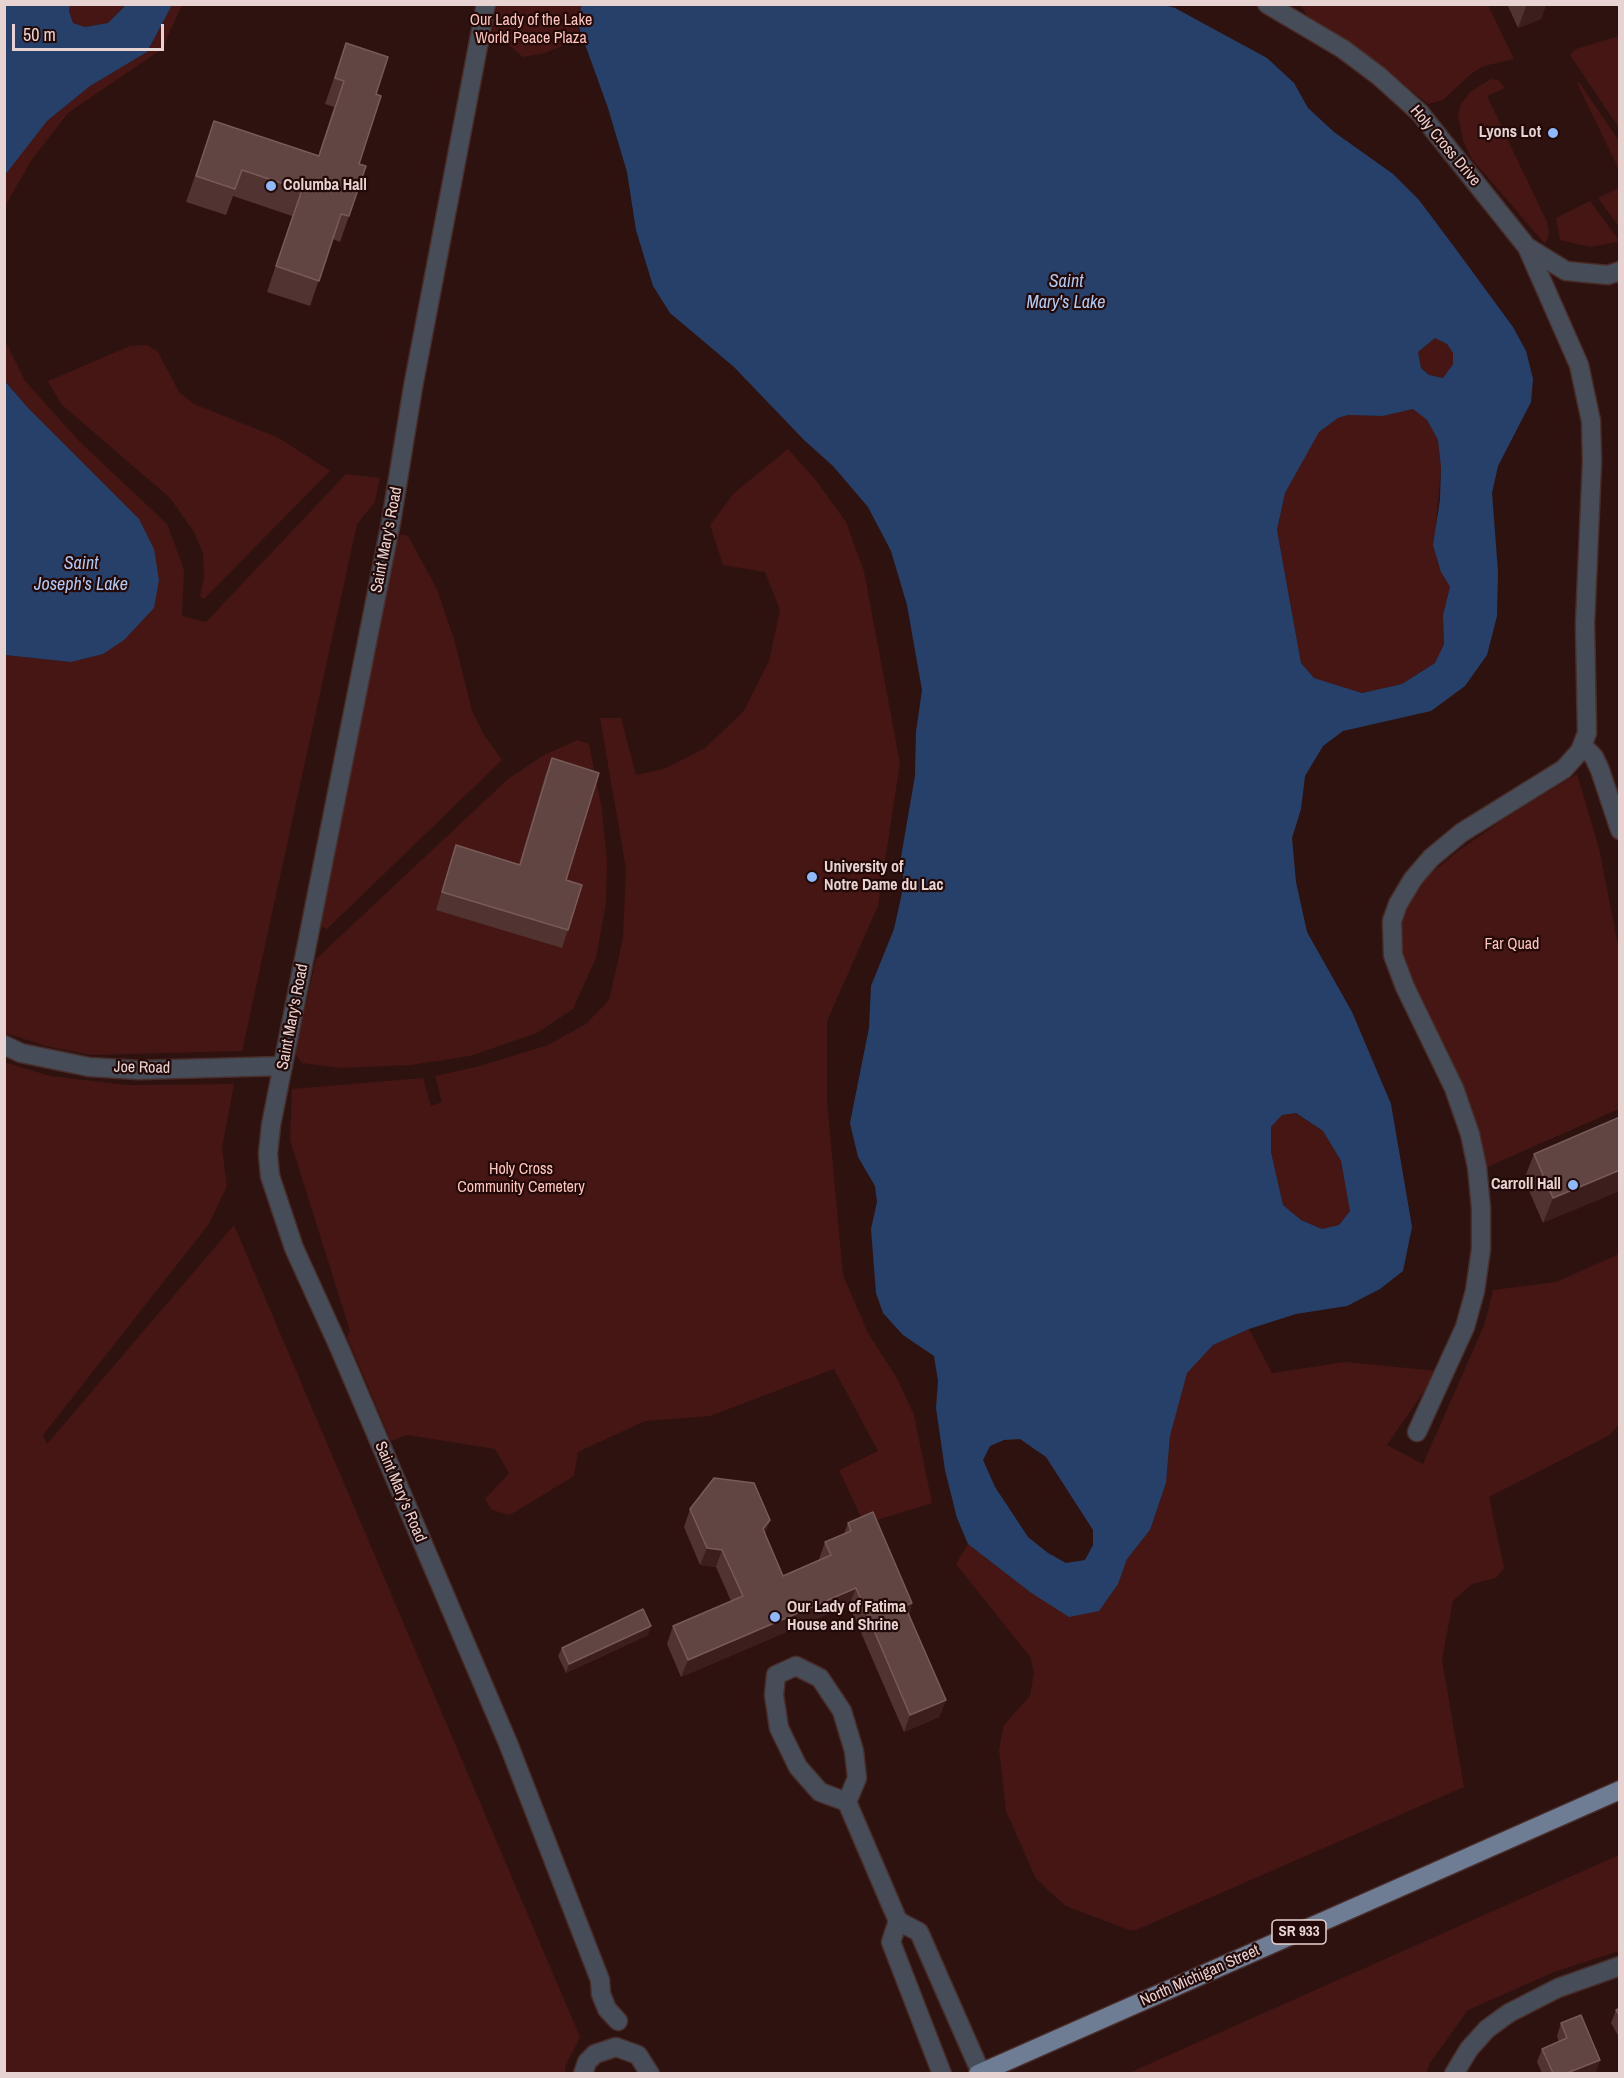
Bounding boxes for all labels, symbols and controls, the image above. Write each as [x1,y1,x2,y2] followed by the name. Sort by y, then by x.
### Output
[470,11,592,49] park label: Our Lady of the Lake World Peace Plaza
[15,12,166,50] scale bar
[23,22,56,47] text: 50 m
[1406,102,1484,190] street label: Holy Cross Drive
[1479,123,1541,143] place label: Lyons Lot
[1546,126,1560,140] marker: Lyons Lot
[283,176,367,196] place label: Columba Hall
[264,179,278,193] marker: Columba Hall
[1026,271,1106,314] water label: Saint Mary's Lake
[367,485,407,595] street label: Saint Mary's Road
[34,553,128,596] water label: Saint Joseph's Lake
[824,858,944,896] place label: University of Notre Dame du Lac
[805,870,819,884] marker: University of Notre Dame du Lac
[1485,935,1539,955] park label: Far Quad
[273,962,313,1072] street label: Saint Mary's Road
[114,1058,170,1078] street label: Joe Road
[457,1160,585,1198] park label: Holy Cross Community Cemetery
[1491,1175,1561,1195] place label: Carroll Hall
[1566,1178,1580,1192] marker: Carroll Hall
[370,1439,430,1545] street label: Saint Mary's Road
[787,1598,906,1636] place label: Our Lady of Fatima House and Shrine
[768,1610,782,1624] marker: Our Lady of Fatima House and Shrine
[1272,1920,1326,1944] road number: SR 933
[1137,1941,1263,2011] street label: North Michigan Street

